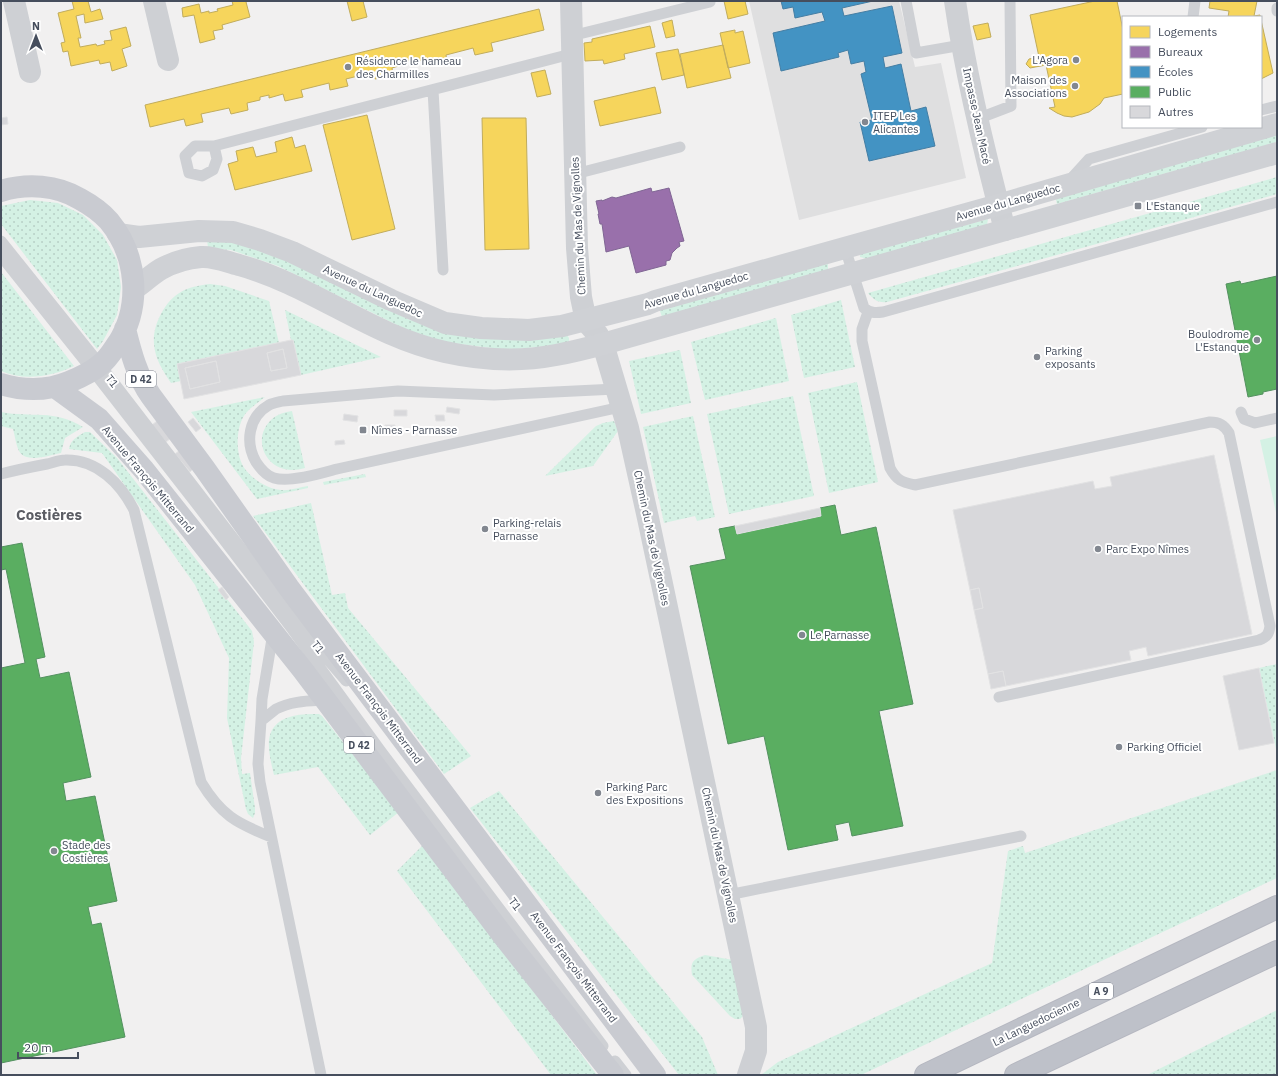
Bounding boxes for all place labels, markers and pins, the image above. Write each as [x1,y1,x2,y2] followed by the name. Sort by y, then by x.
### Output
[1032,53,1068,67] place label: L'Agora
[356,54,461,81] place label: Résidence le hameau des Charmilles
[1071,55,1081,65] marker: L'Agora
[343,62,353,72] marker: Résidence le hameau des Charmilles
[1005,73,1067,100] place label: Maison des Associations
[1070,81,1080,91] marker: Maison des Associations
[873,109,919,136] place label: ITEP Les Alicantes
[860,117,870,127] marker: ITEP Les Alicantes
[1146,199,1200,213] place label: L'Estanque
[1133,201,1143,211] marker: L'Estanque
[1188,327,1249,354] place label: Boulodrome L'Estanque
[1252,335,1262,345] marker: Boulodrome L'Estanque
[1045,344,1096,371] place label: Parking exposants
[1032,352,1042,362] marker: Parking exposants
[371,423,457,437] place label: Nîmes - Parnasse
[358,425,368,435] marker: Nîmes - Parnasse
[493,516,561,543] place label: Parking-relais Parnasse
[480,524,490,534] marker: Parking-relais Parnasse
[1106,542,1189,556] place label: Parc Expo Nîmes
[1093,544,1103,554] marker: Parc Expo Nîmes
[810,628,869,642] place label: Le Parnasse
[797,630,807,640] marker: Le Parnasse
[1127,740,1202,754] place label: Parking Officiel
[1114,742,1124,752] marker: Parking Officiel
[606,780,683,807] place label: Parking Parc des Expositions
[593,788,603,798] marker: Parking Parc des Expositions
[62,838,111,865] place label: Stade des Costières
[49,846,59,856] marker: Stade des Costières

